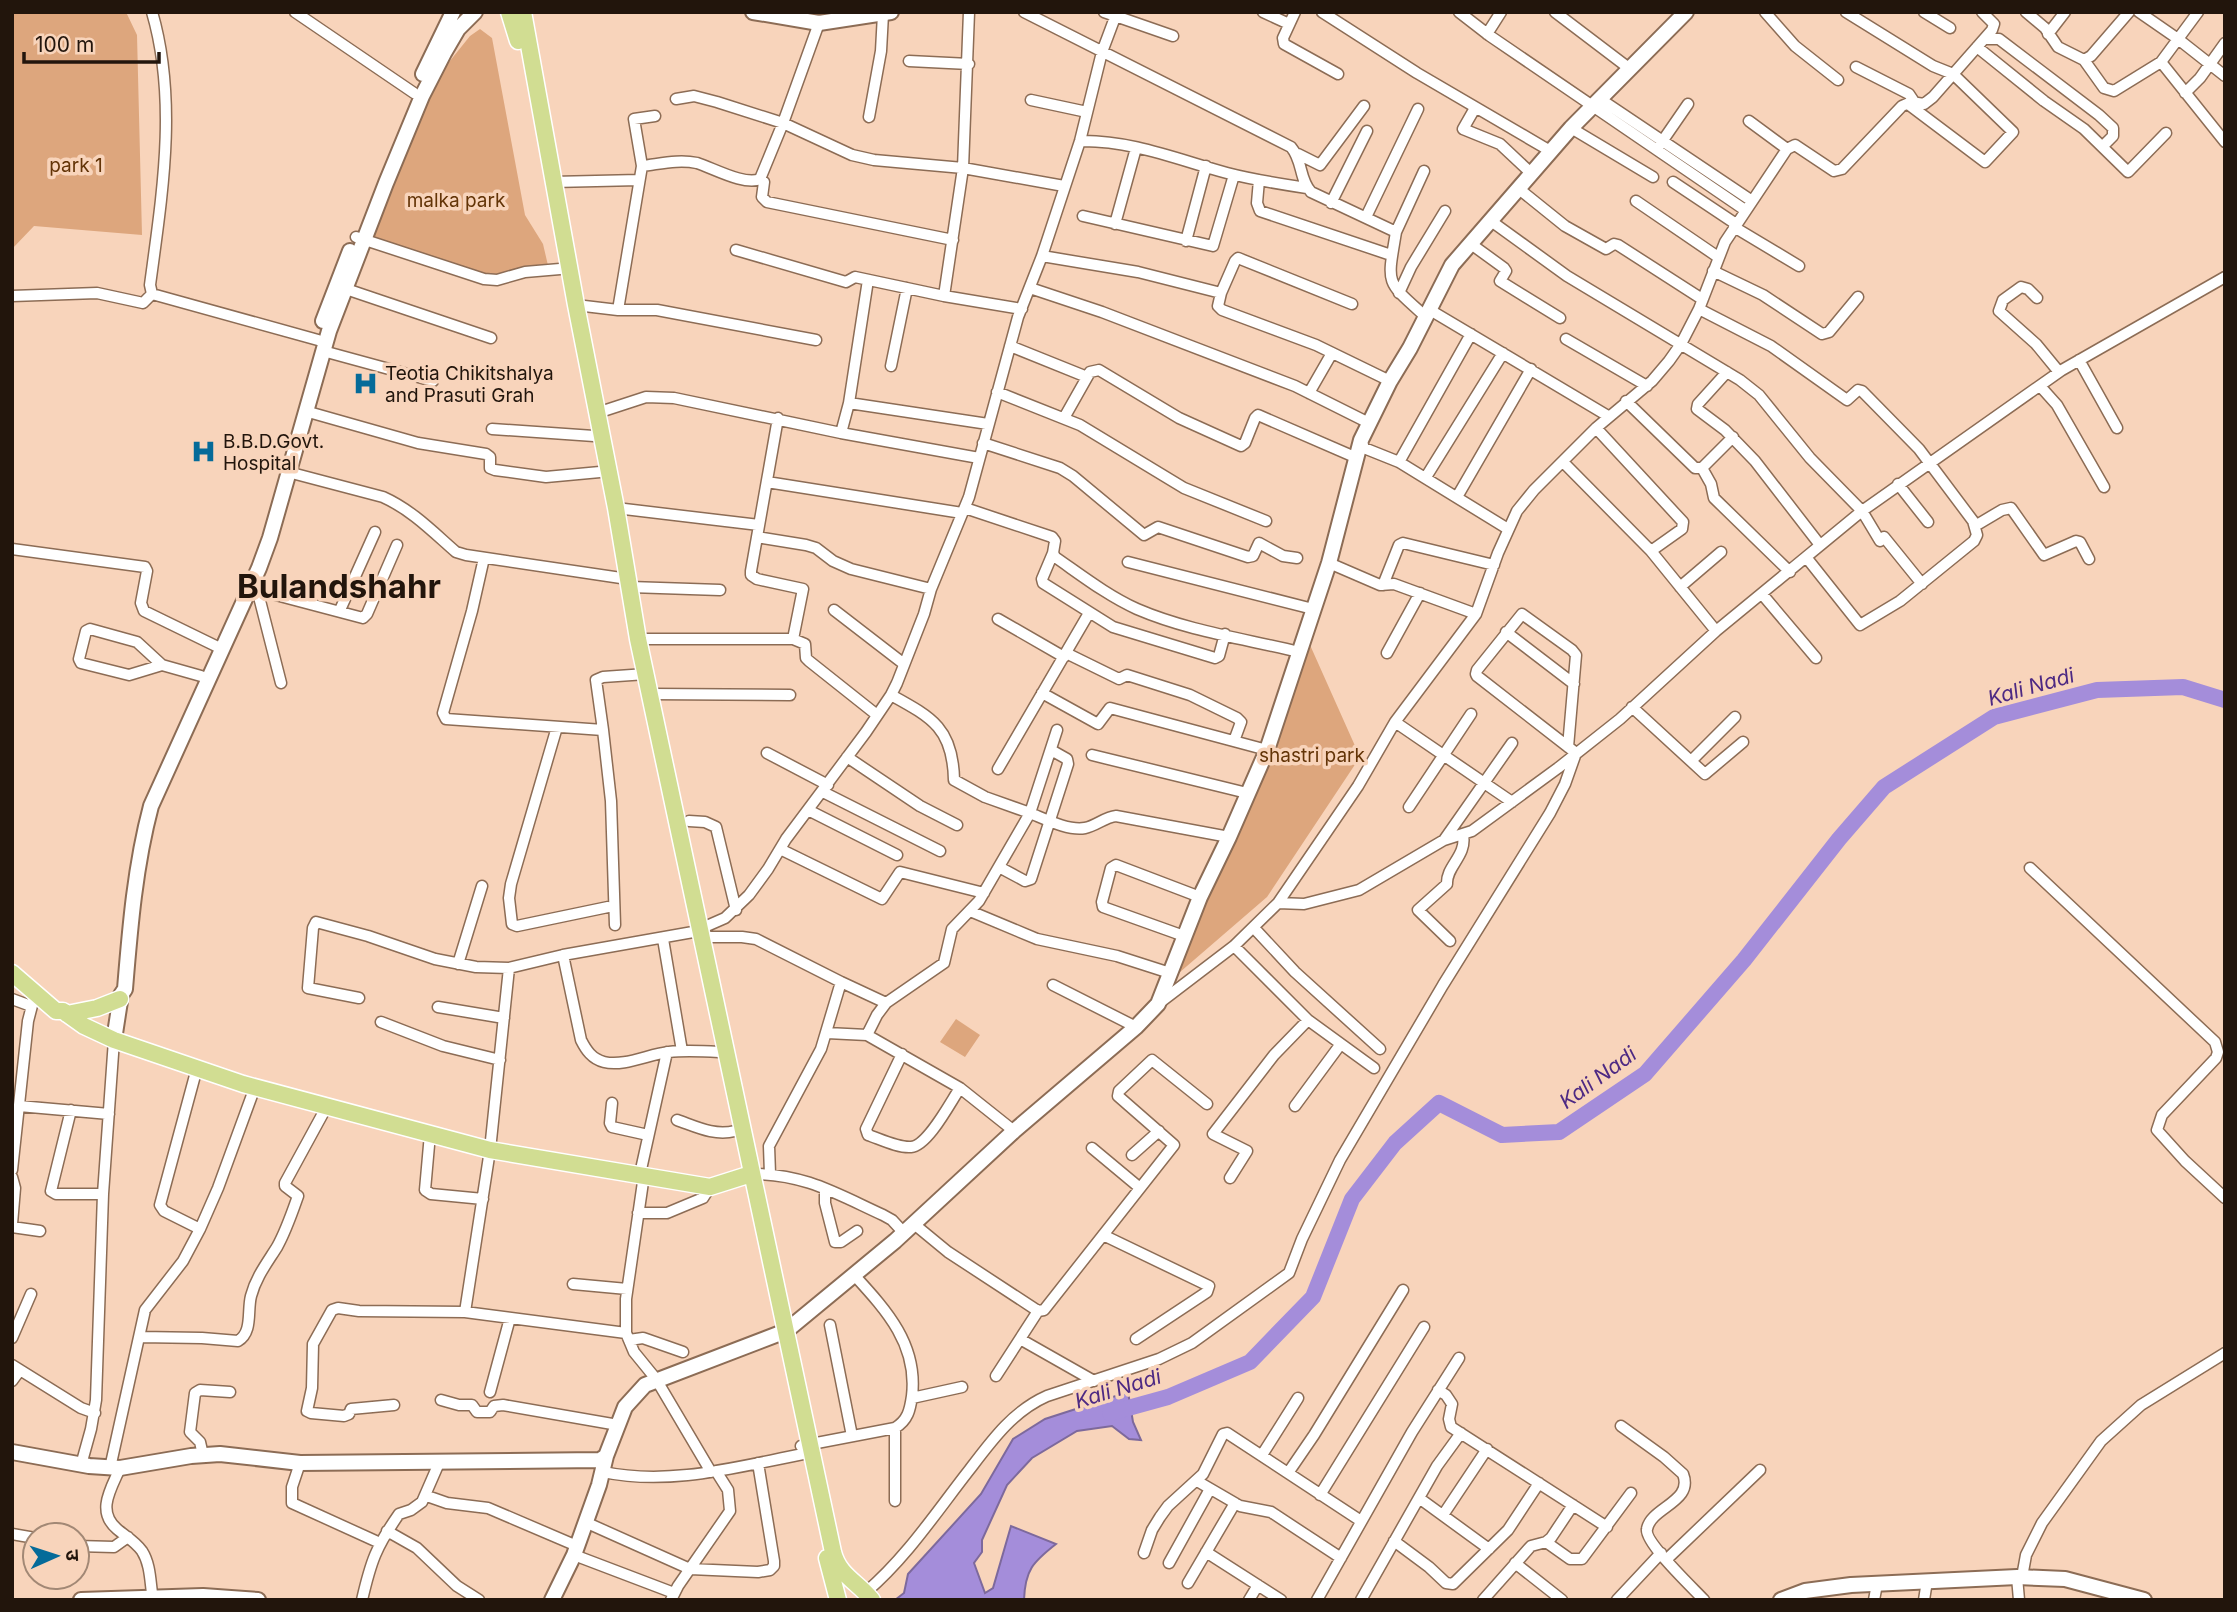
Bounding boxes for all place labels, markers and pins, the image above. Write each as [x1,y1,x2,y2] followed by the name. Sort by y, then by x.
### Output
[385,362,554,407] place label: Teotia Chikitshalya and Prasuti Grah
[351,370,379,398] hospital icon: Teotia Chikitshalya and Prasuti Grah
[223,430,324,475] place label: B.B.D.Govt. Hospital
[189,438,217,466] hospital icon: B.B.D.Govt. Hospital

